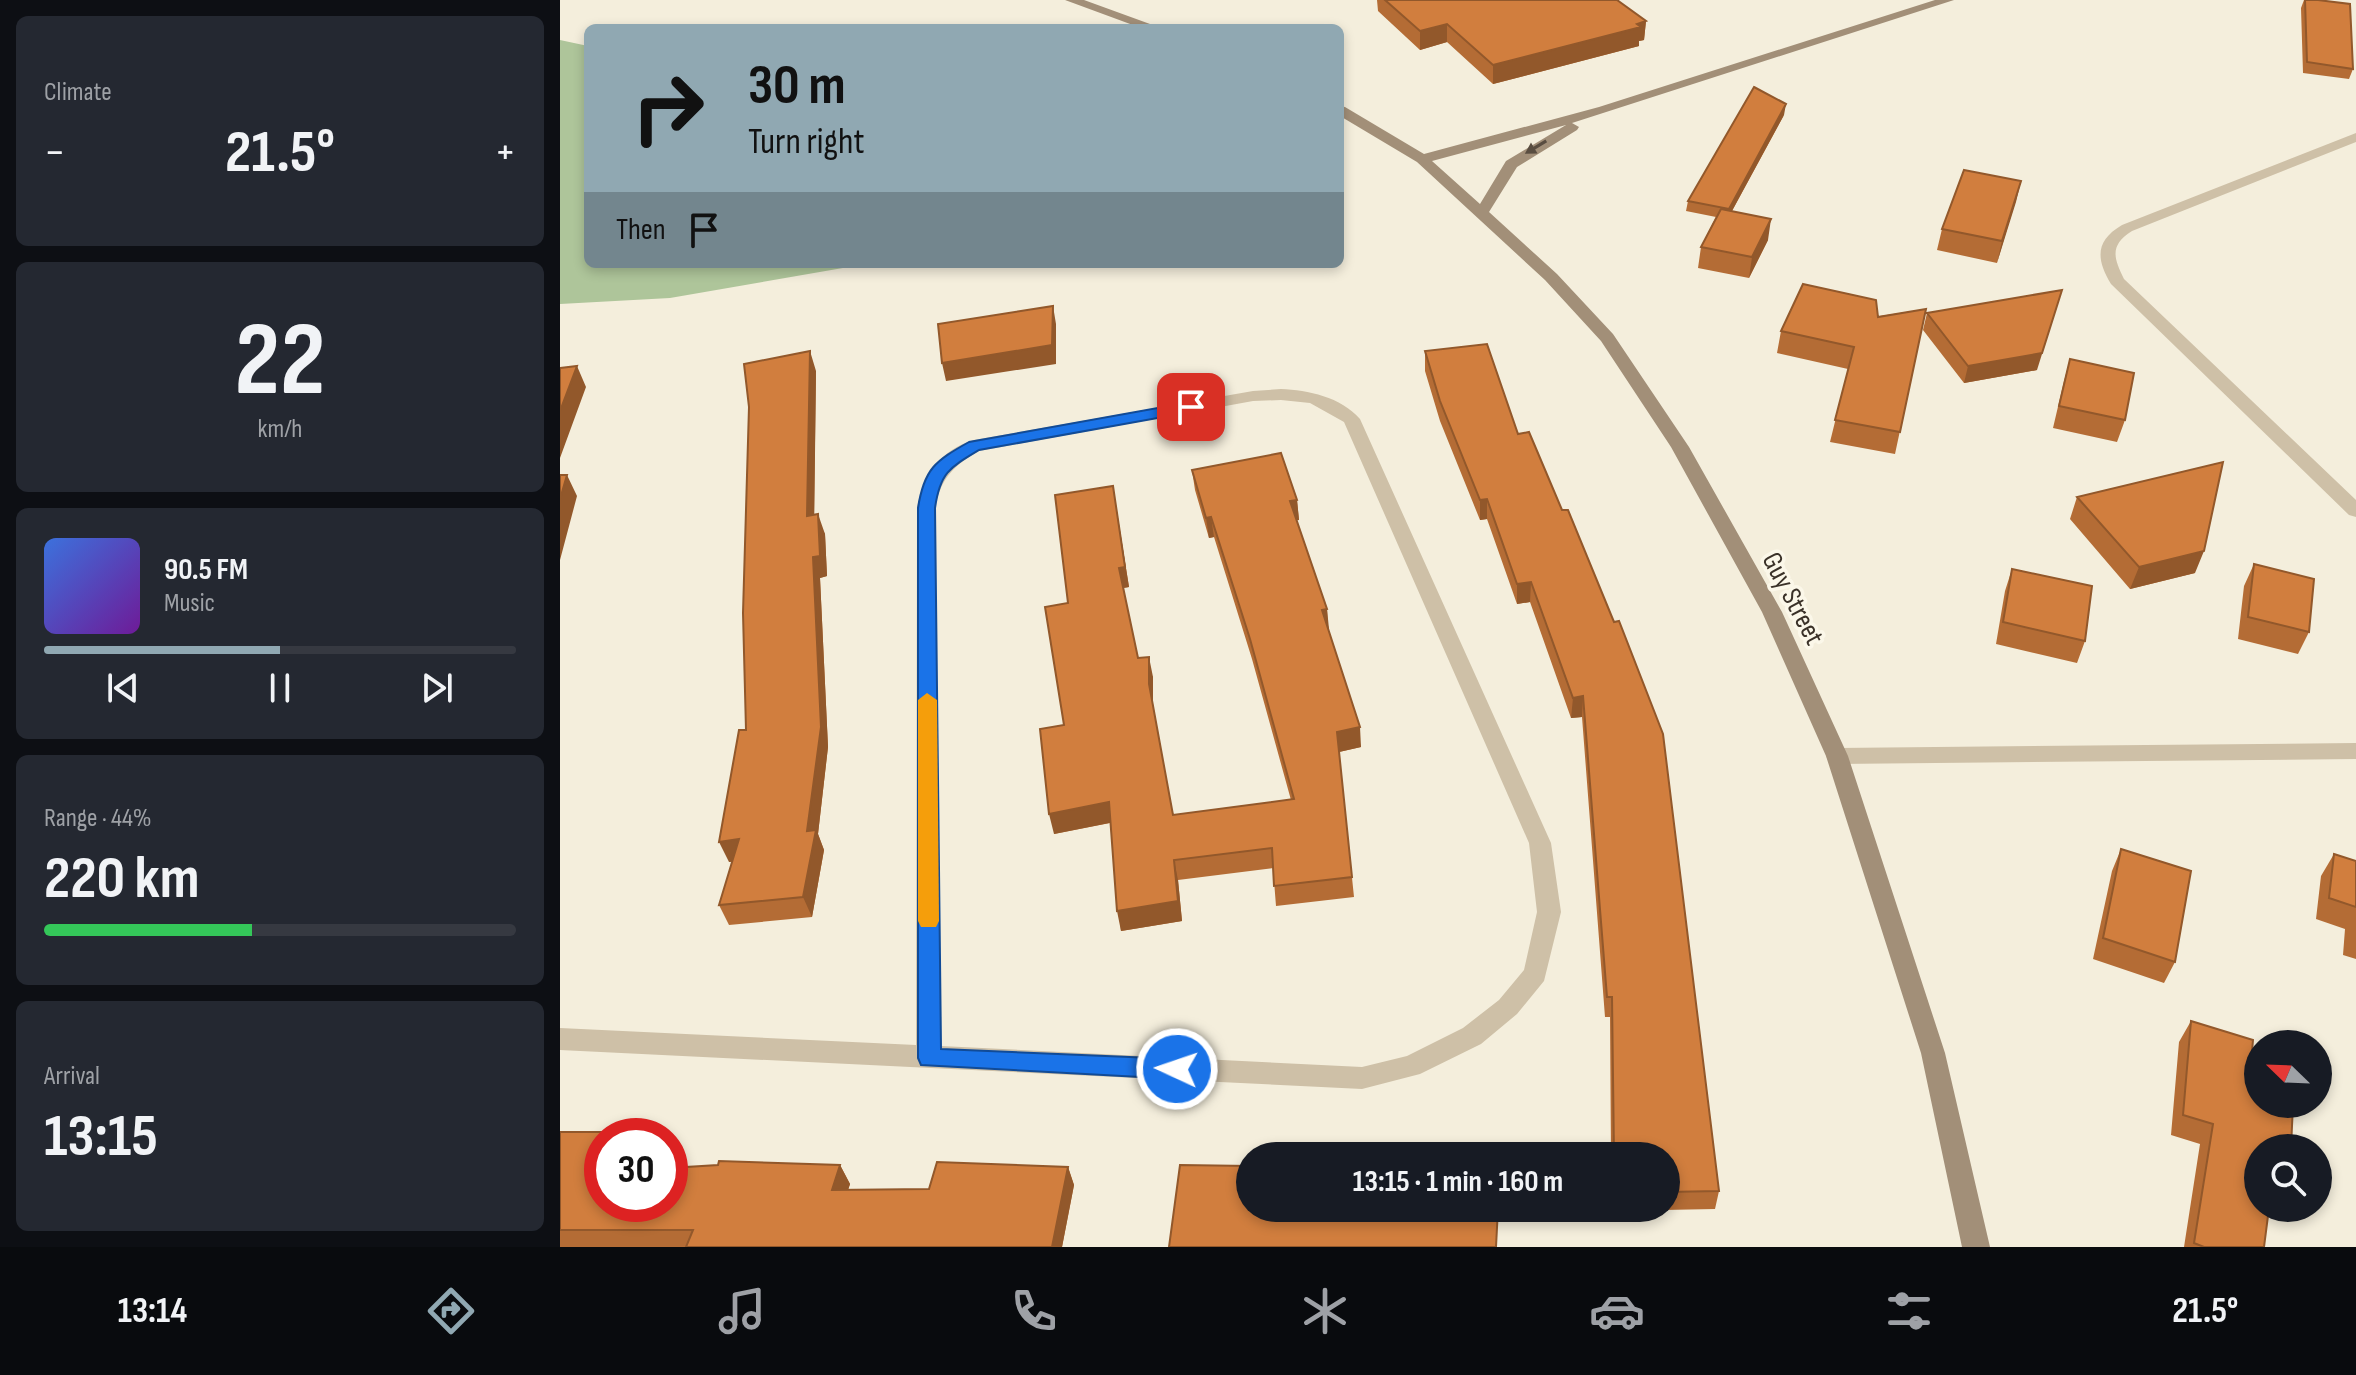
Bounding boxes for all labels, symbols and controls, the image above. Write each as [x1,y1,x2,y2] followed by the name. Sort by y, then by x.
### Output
[748,53,846,120] text: 30 m
[616,56,720,160] icon: right
[44,77,112,108] text: Climate
[225,117,335,189] text: 21.5°
[748,121,865,164] text: Turn right
[44,126,66,179] text: −
[494,126,516,179] text: +
[1525,140,1547,154] one-way arrow
[682,208,726,252] icon: arrive
[616,212,666,248] text: Then
[234,299,326,424] text: 22
[1157,373,1225,441] pin
[1169,385,1213,429] icon: arrive
[258,414,302,445] text: km/h
[1755,547,1831,651] street label: Guy Street
[164,552,248,588] text: 90.5 FM
[164,588,215,619] text: Music
[101,666,145,710] icon: previous
[258,666,302,710] icon: pause
[415,666,459,710] icon: next
[44,803,152,834] text: Range · 44%
[44,843,200,915] text: 220 km
[1135,1027,1219,1111] position arrow
[2244,1030,2332,1118] north arrow
[2244,1030,2332,1222] map controls
[44,1061,100,1092] text: Arrival
[44,1101,158,1173] text: 13:15
[584,1118,688,1222] speed limit sign: 30
[2244,1134,2332,1222] button: search
[1353,1164,1563,1200] text: 13:15 · 1 min · 160 m
[423,1283,479,1339] icon: directions
[714,1283,770,1339] icon: music
[1006,1283,1062,1339] icon: phone
[1297,1283,1353,1339] icon: climate
[1589,1283,1645,1339] icon: car
[1881,1283,1937,1339] icon: filters
[118,1290,187,1333] text: 13:14
[2172,1290,2238,1333] text: 21.5°

